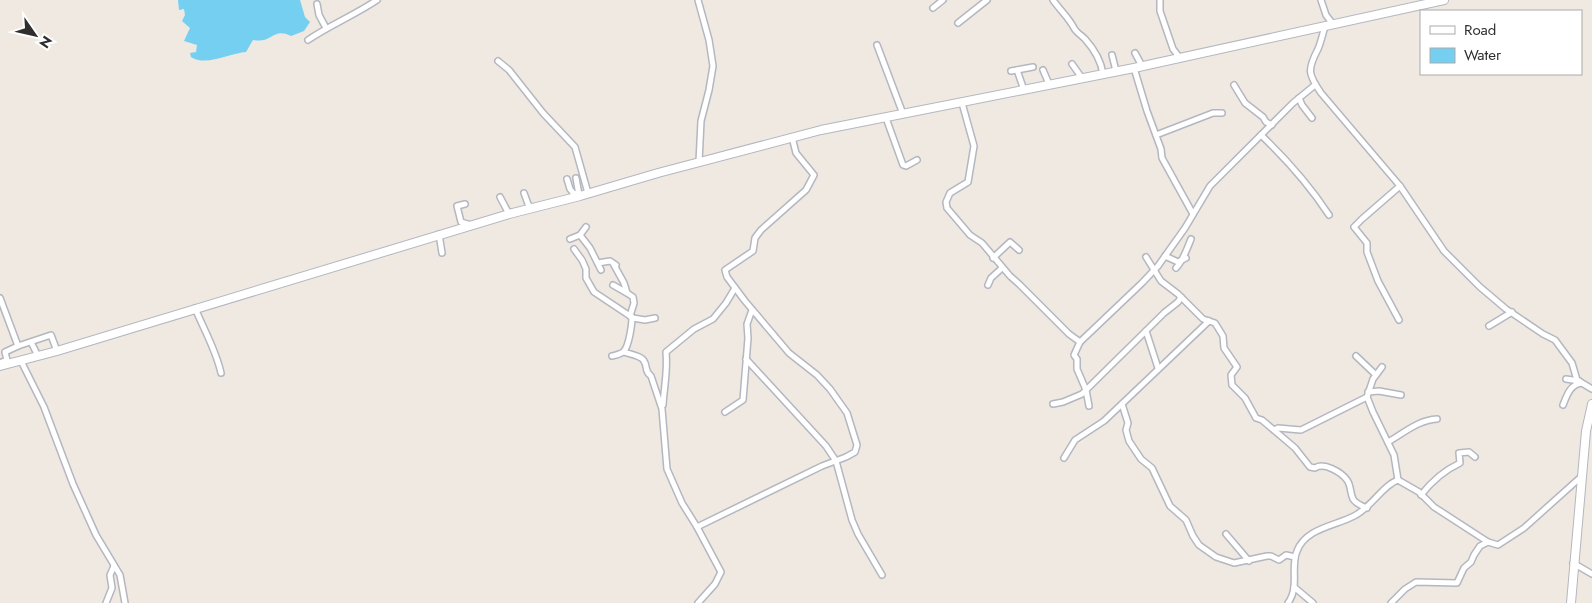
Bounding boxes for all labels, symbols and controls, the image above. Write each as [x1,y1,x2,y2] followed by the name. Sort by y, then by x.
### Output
[10,10,60,60] north arrow
[1420,10,1582,75] legend
[1464,19,1496,41] text: Road
[34,32,57,52] text: N
[1464,44,1502,66] text: Water

